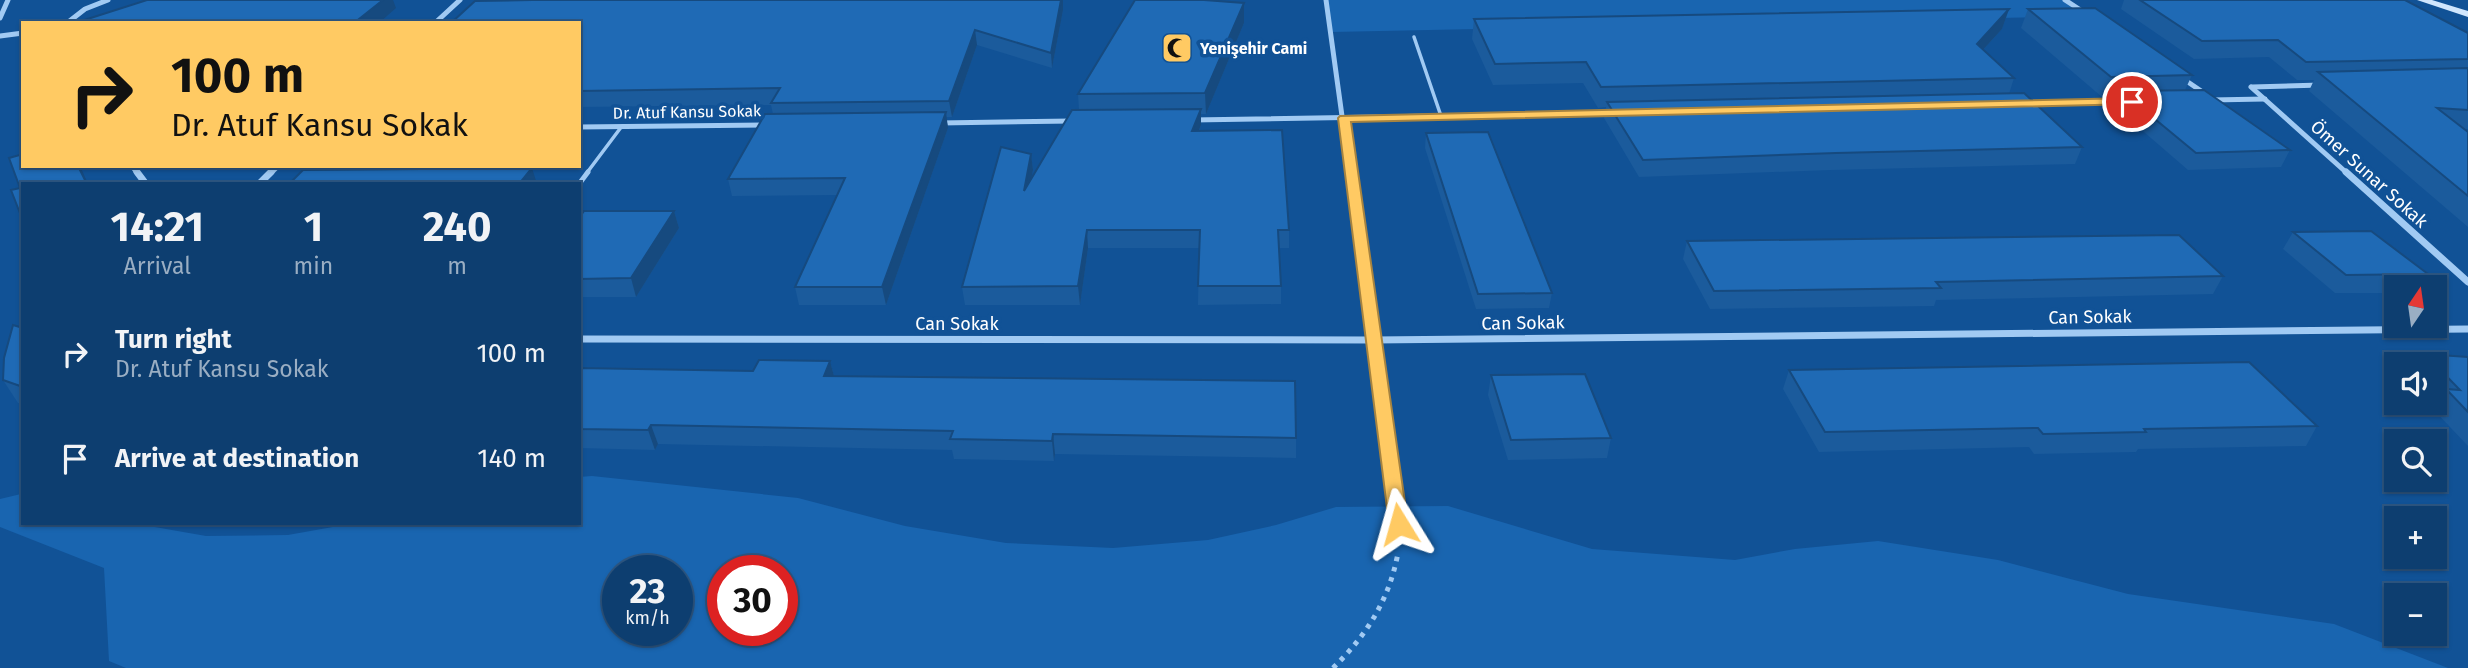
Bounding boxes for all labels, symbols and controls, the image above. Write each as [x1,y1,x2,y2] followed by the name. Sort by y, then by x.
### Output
[1160,31,1194,65] mosque icon: Yenişehir Cami
[1199,39,1307,59] place label: Yenişehir Cami
[171,46,304,105] text: 100 m
[56,49,147,140] icon: right
[2102,72,2162,132] pin
[2113,83,2151,121] icon: arrive
[613,101,762,123] street label: Dr. Atuf Kansu Sokak
[171,106,468,144] text: Dr. Atuf Kansu Sokak
[2306,116,2433,233] street label: Ömer Sunar Sokak
[110,202,204,252] text: 14:21
[304,202,323,252] text: 1
[423,202,492,252] text: 240
[124,252,191,280] text: Arrival
[294,252,333,280] text: min
[447,252,467,280] text: m
[2384,275,2446,338] north arrow
[2384,275,2447,646] map controls
[2048,305,2133,329] street label: Can Sokak
[1481,311,1566,335] street label: Can Sokak
[915,313,999,335] street label: Can Sokak
[115,324,232,355] text: Turn right
[56,335,94,373] icon: right
[477,338,546,369] text: 100 m
[2384,352,2447,415] button: sound
[115,355,328,383] text: Dr. Atuf Kansu Sokak
[2384,429,2447,492] button: search
[56,440,94,478] icon: arrive
[115,443,359,474] text: Arrive at destination
[477,443,546,474] text: 140 m
[1362,487,1436,561] position arrow
[2384,506,2447,569] button: +
[707,555,798,646] speed limit sign: 30
[629,570,666,612] text: 23
[2384,583,2447,646] button: −
[625,607,670,629] text: km/h

